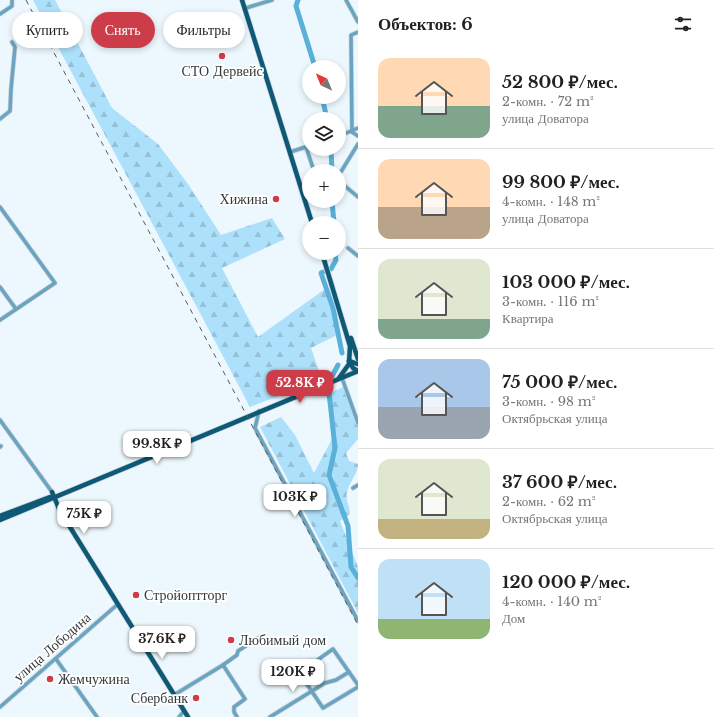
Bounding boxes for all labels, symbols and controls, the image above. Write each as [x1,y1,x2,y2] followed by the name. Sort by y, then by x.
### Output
[12,12,83,48] chip: Купить
[91,12,155,48] chip: Снять
[163,12,245,48] chip: Фильтры
[672,13,694,35] icon: filters
[378,14,473,35] text: Объектов: 6
[217,51,227,61] marker: СТО Дервейс
[302,60,346,104] north arrow
[302,60,346,260] map controls
[181,62,263,80] place label: СТО Дервейс
[502,72,618,93] text: 52 800 ₽/мес.
[410,74,458,122] icon: home
[502,93,594,110] text: 2-комн. · 72 m²
[502,110,589,127] text: улица Доватора
[302,112,346,156] button: layers
[302,164,346,208] button: +
[502,172,620,193] text: 99 800 ₽/мес.
[410,175,458,223] icon: home
[220,190,269,208] place label: Хижина
[502,193,600,210] text: 4-комн. · 148 m²
[271,194,281,204] marker: Хижина
[502,210,589,227] text: улица Доватора
[302,216,346,260] button: −
[502,272,630,293] text: 103 000 ₽/мес.
[410,275,458,323] icon: home
[502,293,599,310] text: 3-комн. · 116 m²
[502,310,554,327] text: Квартира
[263,370,337,404] pin: 52.8K ₽
[502,372,618,393] text: 75 000 ₽/мес.
[275,374,325,391] text: 52.8K ₽
[410,375,458,423] icon: home
[502,393,595,410] text: 3-комн. · 98 m²
[502,410,608,427] text: Октябрьская улица
[120,431,194,465] pin: 99.8K ₽
[132,435,182,452] text: 99.8K ₽
[502,472,617,493] text: 37 600 ₽/мес.
[410,475,458,523] icon: home
[262,484,328,518] pin: 103K ₽
[272,488,318,505] text: 103K ₽
[502,493,595,510] text: 2-комн. · 62 m²
[56,501,112,535] pin: 75K ₽
[66,505,102,522] text: 75K ₽
[502,510,608,527] text: Октябрьская улица
[502,572,630,593] text: 120 000 ₽/мес.
[410,575,458,623] icon: home
[144,586,227,604] place label: Стройоптторг
[131,590,141,600] marker: Стройоптторг
[502,593,601,610] text: 4-комн. · 140 m²
[10,608,95,686] street label: улица Лободина
[502,610,525,627] text: Дом
[125,626,199,660] pin: 37.6K ₽
[138,630,186,647] text: 37.6K ₽
[239,631,326,649] place label: Любимый дом
[226,635,236,645] marker: Любимый дом
[260,659,326,693] pin: 120K ₽
[270,663,316,680] text: 120K ₽
[58,670,130,688] place label: Жемчужина
[45,674,55,684] marker: Жемчужина
[131,689,188,707] place label: Сбербанк
[191,693,201,703] marker: Сбербанк

